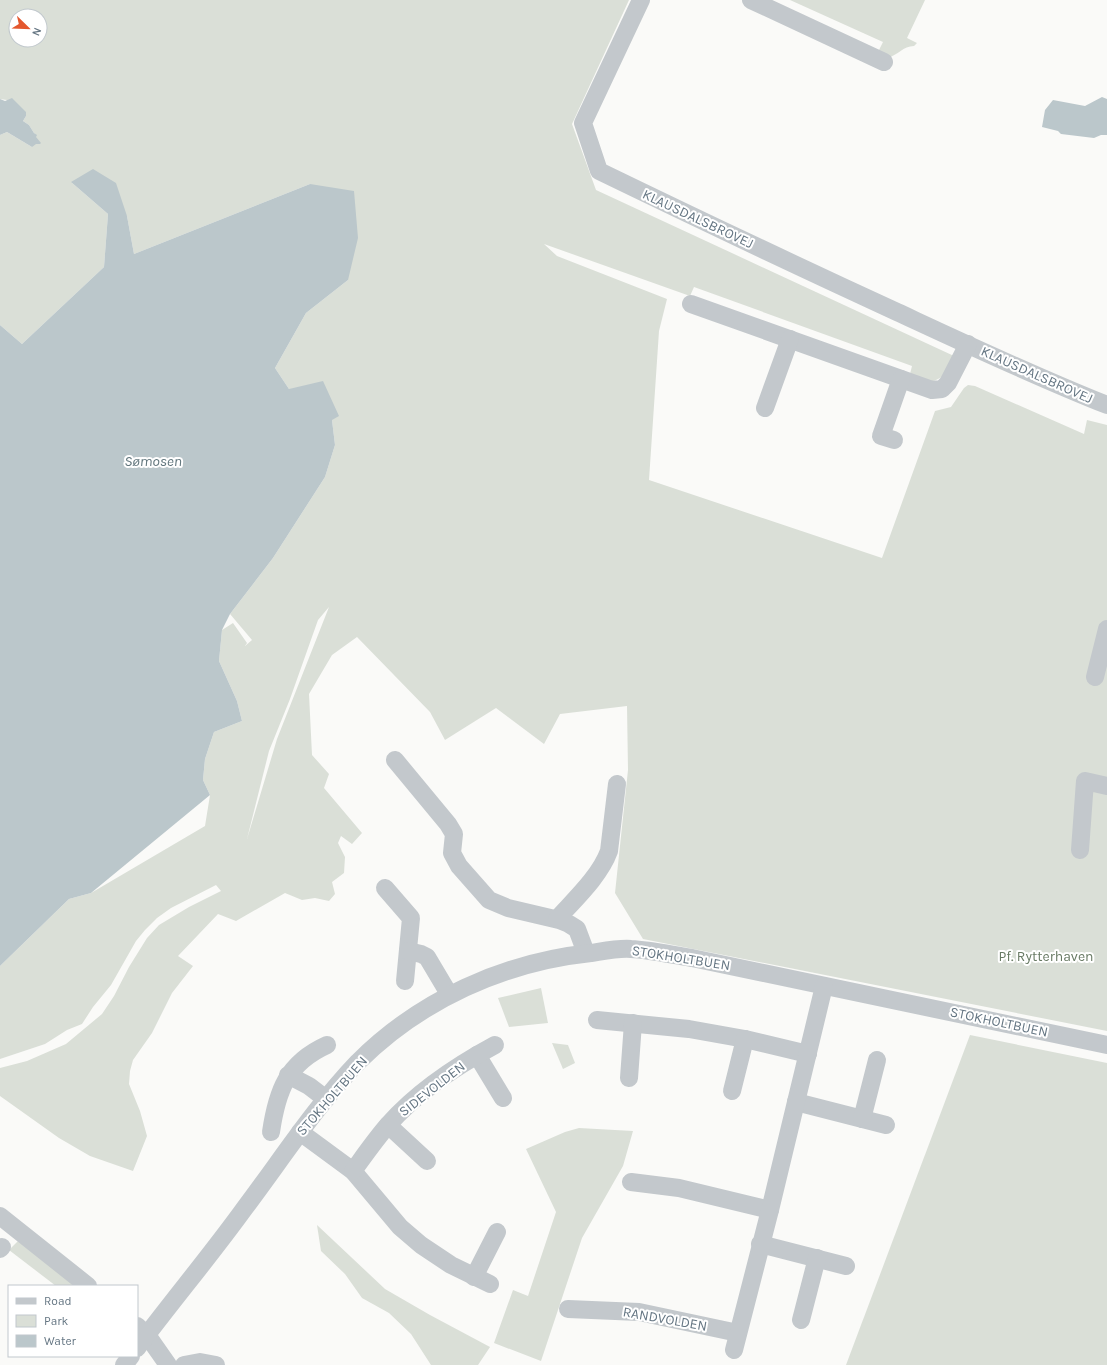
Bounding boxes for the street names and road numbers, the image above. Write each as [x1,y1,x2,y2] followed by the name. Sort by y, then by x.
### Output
[640,186,756,252] street label: KLAUSDALSBROVEJ
[978,343,1096,407] street label: KLAUSDALSBROVEJ
[630,942,732,974] street label: STOKHOLTBUEN
[949,1003,1049,1041] street label: STOKHOLTBUEN
[293,1053,371,1139] street label: STOKHOLTBUEN
[395,1058,469,1120] street label: SIDEVOLDEN
[621,1303,709,1335] street label: RANDVOLDEN

